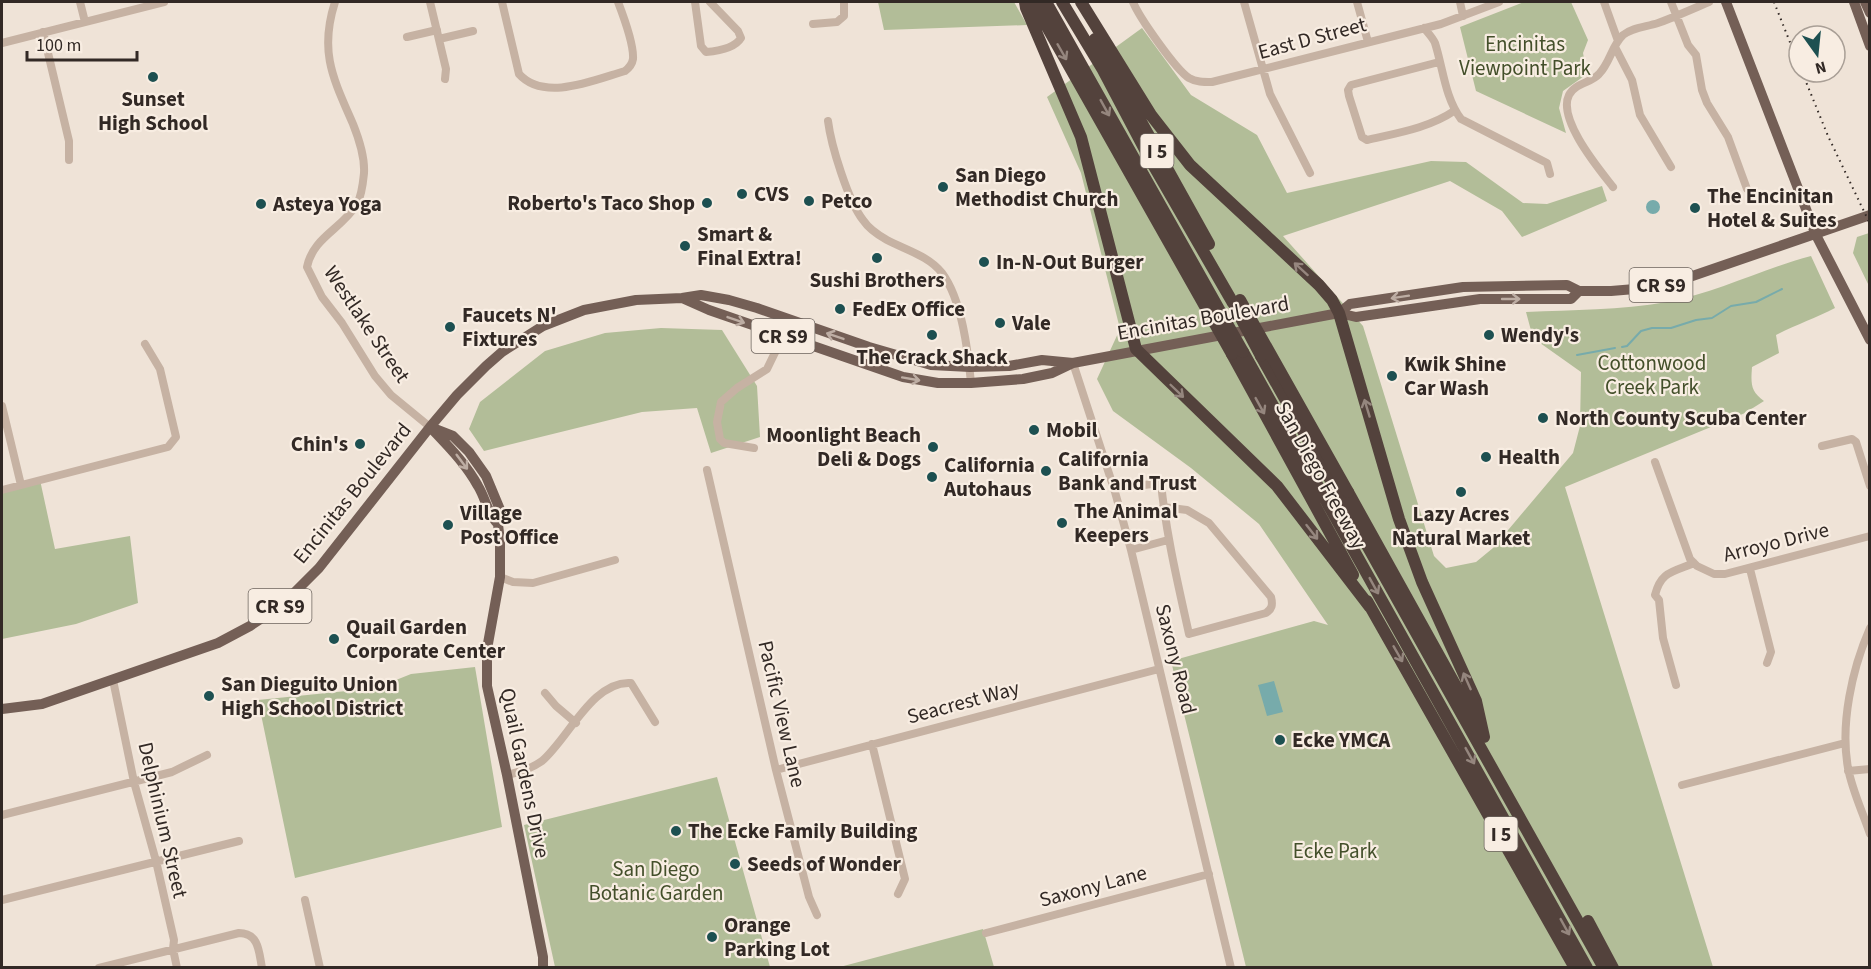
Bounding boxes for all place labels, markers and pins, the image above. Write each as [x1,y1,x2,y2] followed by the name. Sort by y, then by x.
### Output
[146,70,160,84] marker: Sunset High School
[98,84,208,138] place label: Sunset High School
[955,160,1118,214] place label: San Diego Methodist Church
[754,179,789,209] place label: CVS
[936,180,950,194] marker: San Diego Methodist Church
[1707,181,1836,235] place label: The Encinitan Hotel & Suites
[821,186,872,216] place label: Petco
[735,187,749,201] marker: CVS
[507,188,695,218] place label: Roberto's Taco Shop
[272,189,382,219] place label: Asteya Yoga
[802,194,816,208] marker: Petco
[700,196,714,210] marker: Roberto's Taco Shop
[254,197,268,211] marker: Asteya Yoga
[1688,201,1702,215] marker: The Encinitan Hotel & Suites
[697,219,802,273] place label: Smart & Final Extra!
[678,239,692,253] marker: Smart & Final Extra!
[996,247,1144,277] place label: In-N-Out Burger
[870,251,884,265] marker: Sushi Brothers
[977,255,991,269] marker: In-N-Out Burger
[809,265,945,295] place label: Sushi Brothers
[852,294,965,324] place label: FedEx Office
[462,300,557,354] place label: Faucets N' Fixtures
[833,302,847,316] marker: FedEx Office
[1011,308,1051,338] place label: Vale
[993,316,1007,330] marker: Vale
[443,320,457,334] marker: Faucets N' Fixtures
[1501,320,1579,350] place label: Wendy's
[925,328,939,342] marker: The Crack Shack
[1482,328,1496,342] marker: Wendy's
[856,342,1008,372] place label: The Crack Shack
[1404,349,1507,403] place label: Kwik Shine Car Wash
[1385,369,1399,383] marker: Kwik Shine Car Wash
[1555,403,1807,433] place label: North County Scuba Center
[1536,411,1550,425] marker: North County Scuba Center
[1046,415,1098,445] place label: Mobil
[766,420,921,474] place label: Moonlight Beach Deli & Dogs
[1027,423,1041,437] marker: Mobil
[291,429,348,459] place label: Chin's
[353,437,367,451] marker: Chin's
[926,440,940,454] marker: Moonlight Beach Deli & Dogs
[1498,442,1560,472] place label: Health
[1058,444,1197,498] place label: California Bank and Trust
[943,450,1035,504] place label: California Autohaus
[1479,450,1493,464] marker: Health
[1039,464,1053,478] marker: California Bank and Trust
[925,470,939,484] marker: California Autohaus
[1454,485,1468,499] marker: Lazy Acres Natural Market
[1074,496,1178,550] place label: The Animal Keepers
[459,498,559,552] place label: Village Post Office
[1392,499,1530,553] place label: Lazy Acres Natural Market
[1055,516,1069,530] marker: The Animal Keepers
[441,518,455,532] marker: Village Post Office
[346,612,506,666] place label: Quail Garden Corporate Center
[327,632,341,646] marker: Quail Garden Corporate Center
[221,669,403,723] place label: San Dieguito Union High School District
[202,689,216,703] marker: San Dieguito Union High School District
[1292,725,1391,755] place label: Ecke YMCA
[1273,733,1287,747] marker: Ecke YMCA
[688,816,918,846] place label: The Ecke Family Building
[669,824,683,838] marker: The Ecke Family Building
[747,849,902,879] place label: Seeds of Wonder
[728,857,742,871] marker: Seeds of Wonder
[724,910,830,964] place label: Orange Parking Lot
[705,930,719,944] marker: Orange Parking Lot

